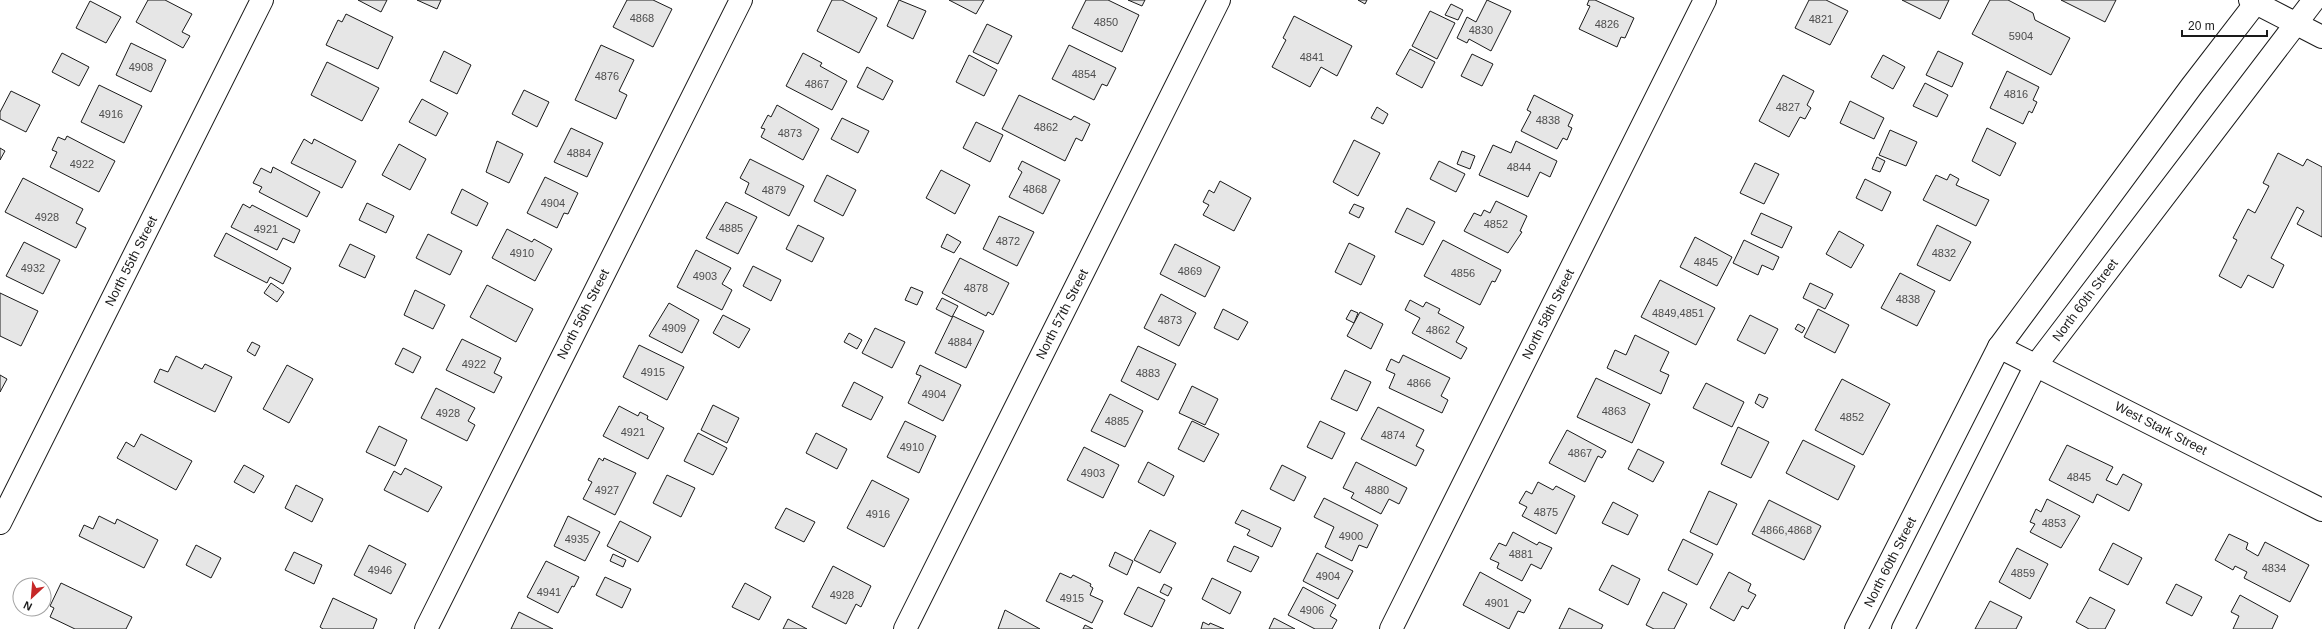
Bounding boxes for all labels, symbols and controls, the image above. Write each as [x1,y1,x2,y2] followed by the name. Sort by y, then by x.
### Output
[630,12,654,24] house number: 4868
[2182,12,2267,38] scale bar
[1809,13,1833,25] house number: 4821
[1094,16,1118,28] house number: 4850
[1595,18,1619,30] house number: 4826
[2188,19,2215,33] text: 20 m
[1469,24,1493,36] house number: 4830
[2009,30,2033,42] house number: 5904
[1300,51,1324,63] house number: 4841
[129,61,153,73] house number: 4908
[1072,68,1096,80] house number: 4854
[595,70,619,82] house number: 4876
[805,78,829,90] house number: 4867
[2004,88,2028,100] house number: 4816
[1776,101,1800,113] house number: 4827
[99,108,123,120] house number: 4916
[1536,114,1560,126] house number: 4838
[1034,121,1058,133] house number: 4862
[778,127,802,139] house number: 4873
[567,147,591,159] house number: 4884
[70,158,94,170] house number: 4922
[1507,161,1531,173] house number: 4844
[1023,183,1047,195] house number: 4868
[762,184,786,196] house number: 4879
[541,197,565,209] house number: 4904
[35,211,59,223] house number: 4928
[102,213,160,309] street label: North 55th Street
[1484,218,1508,230] house number: 4852
[719,222,743,234] house number: 4885
[254,223,278,235] house number: 4921
[996,235,1020,247] house number: 4872
[510,247,534,259] house number: 4910
[1932,247,1956,259] house number: 4832
[1694,256,1718,268] house number: 4845
[2049,256,2121,344] street label: North 60th Street
[21,262,45,274] house number: 4932
[1178,265,1202,277] house number: 4869
[554,266,612,362] street label: North 56th Street
[1033,266,1091,362] street label: North 57th Street
[1519,266,1577,362] street label: North 58th Street
[1451,267,1475,279] house number: 4856
[693,270,717,282] house number: 4903
[964,282,988,294] house number: 4878
[1896,293,1920,305] house number: 4838
[1652,307,1704,319] house number: 4849,4851
[1158,314,1182,326] house number: 4873
[662,322,686,334] house number: 4909
[1426,324,1450,336] house number: 4862
[948,336,972,348] house number: 4884
[462,358,486,370] house number: 4922
[641,366,665,378] house number: 4915
[1136,367,1160,379] house number: 4883
[1407,377,1431,389] house number: 4866
[922,388,946,400] house number: 4904
[2112,398,2210,458] street label: West Stark Street
[1602,405,1626,417] house number: 4863
[436,407,460,419] house number: 4928
[1840,411,1864,423] house number: 4852
[1105,415,1129,427] house number: 4885
[621,426,645,438] house number: 4921
[1381,429,1405,441] house number: 4874
[900,441,924,453] house number: 4910
[1568,447,1592,459] house number: 4867
[1081,467,1105,479] house number: 4903
[2067,471,2091,483] house number: 4845
[595,484,619,496] house number: 4927
[1365,484,1389,496] house number: 4880
[1534,506,1558,518] house number: 4875
[866,508,890,520] house number: 4916
[1861,514,1919,610] street label: North 60th Street
[2042,517,2066,529] house number: 4853
[1760,524,1812,536] house number: 4866,4868
[1339,530,1363,542] house number: 4900
[565,533,589,545] house number: 4935
[1509,548,1533,560] house number: 4881
[2262,562,2286,574] house number: 4834
[368,564,392,576] house number: 4946
[2011,567,2035,579] house number: 4859
[1316,570,1340,582] house number: 4904
[12,577,52,617] north arrow
[537,586,561,598] house number: 4941
[830,589,854,601] house number: 4928
[1060,592,1084,604] house number: 4915
[1485,597,1509,609] house number: 4901
[21,599,34,613] text: N
[1300,604,1324,616] house number: 4906

